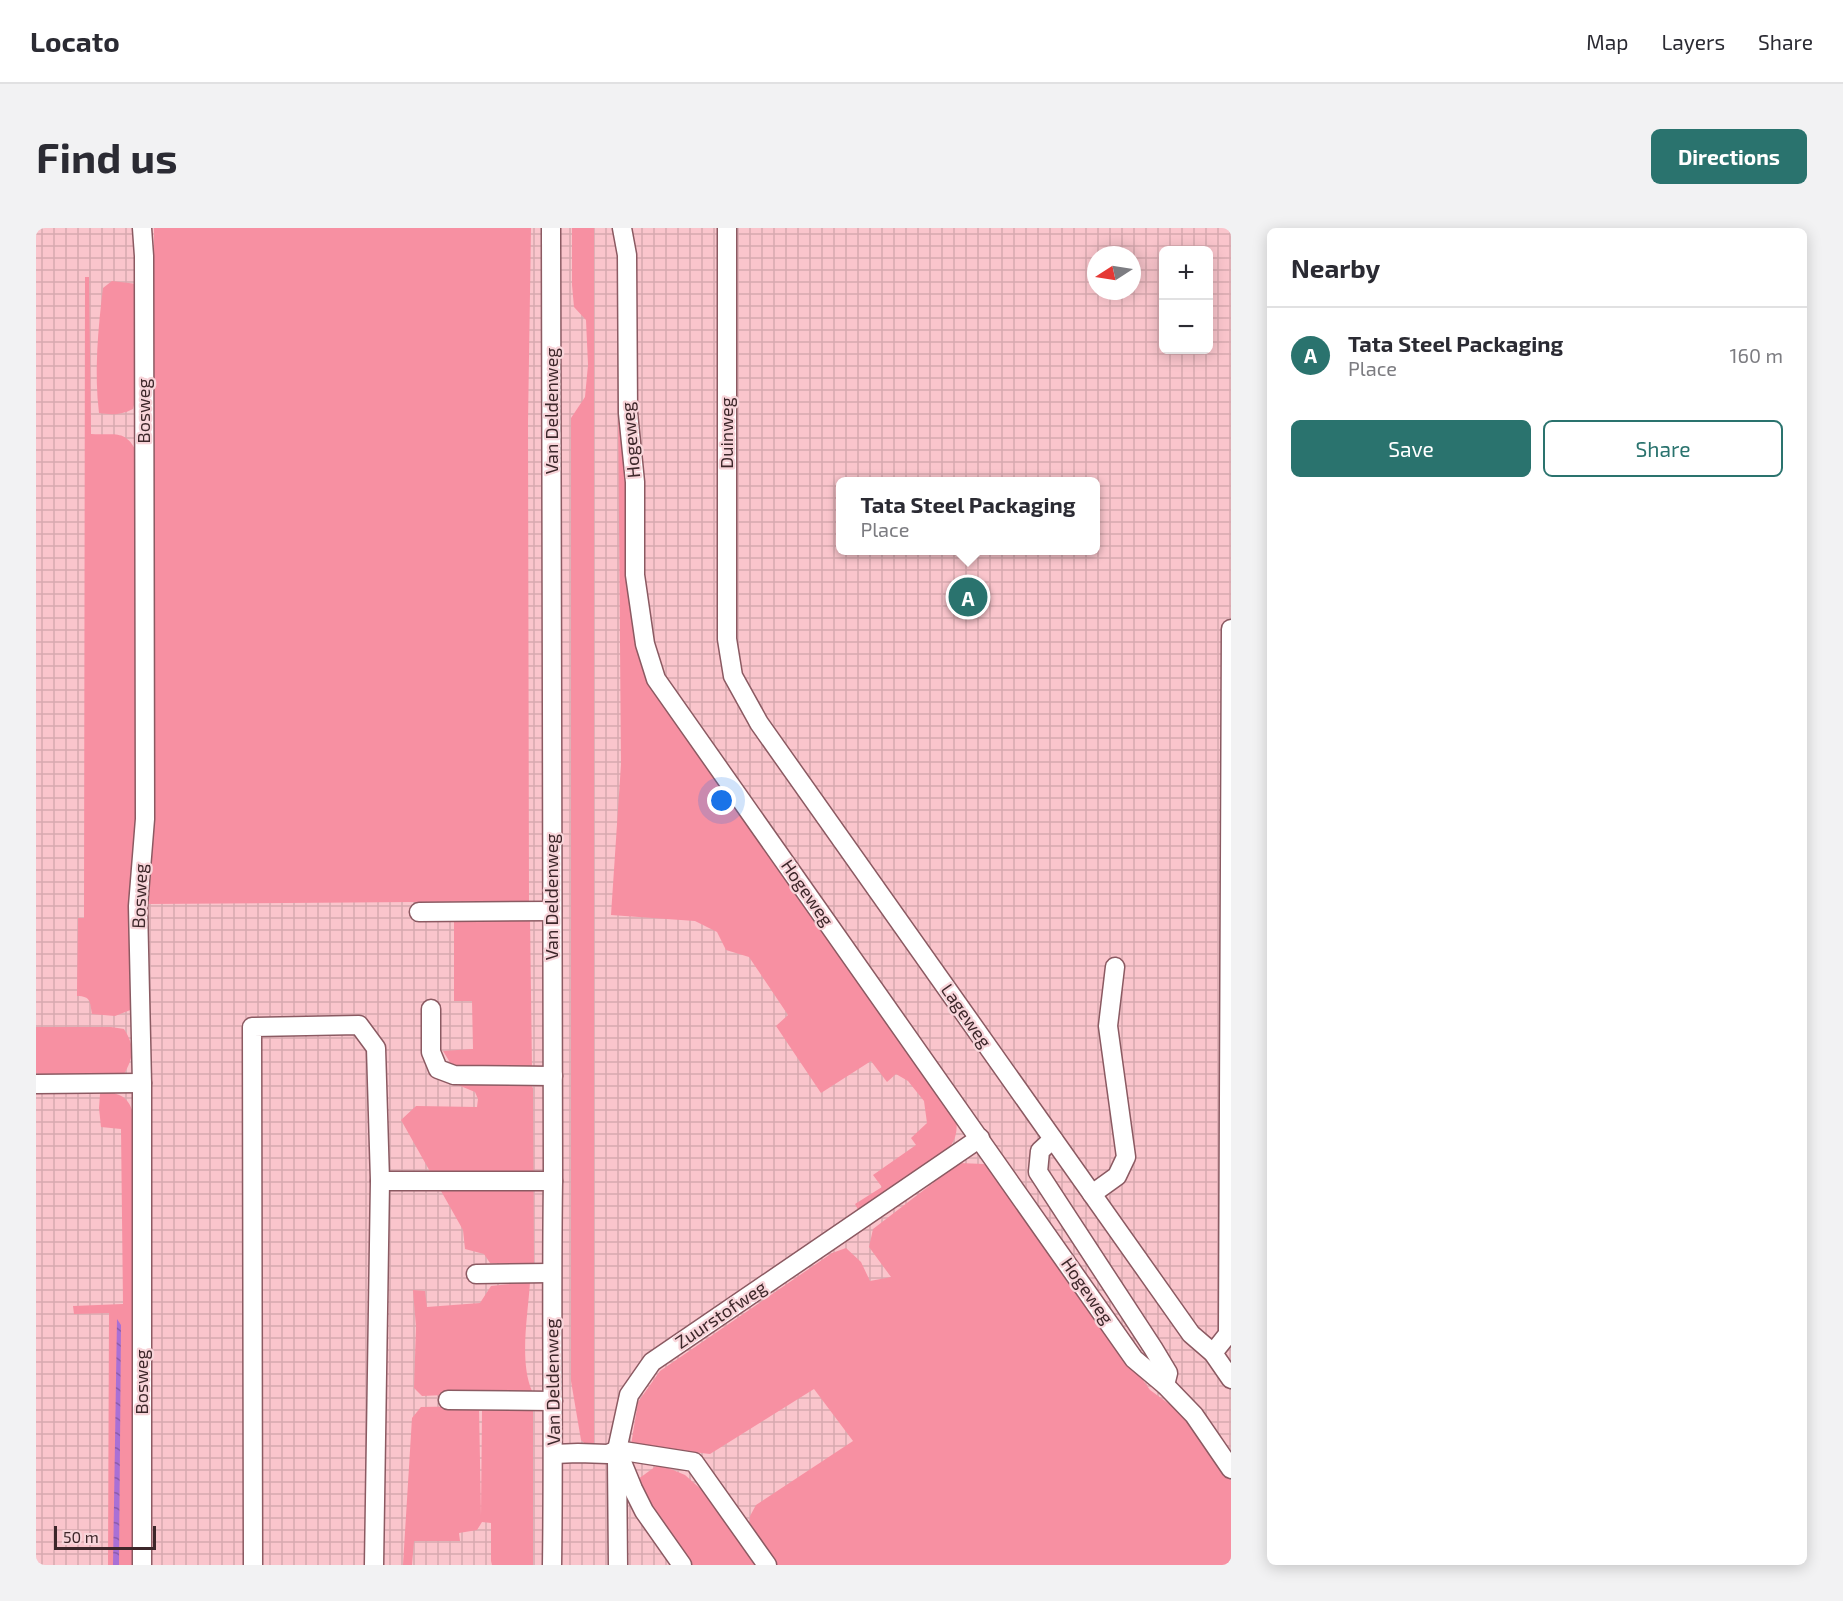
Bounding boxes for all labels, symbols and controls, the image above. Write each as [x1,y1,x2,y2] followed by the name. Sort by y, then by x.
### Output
[30,24,120,58] text: Locato
[1586,29,1628,54] text: Map
[1661,29,1725,54] text: Layers
[1758,29,1813,54] text: Share
[1651,129,1807,184] button: Directions
[36,131,178,181] text: Find us
[1087,246,1141,300] north arrow
[1159,246,1213,354] map controls
[1159,246,1213,300] button: +
[1291,252,1380,283] text: Nearby
[1159,300,1213,354] button: −
[1348,330,1563,356] text: Tata Steel Packaging
[1304,343,1317,367] text: A
[1730,343,1783,367] text: 160 m
[540,348,562,474] street label: Van Deldenweg
[1348,356,1397,380] text: Place
[132,378,154,444] street label: Bosweg
[715,397,737,469] street label: Duinweg
[616,401,644,479] street label: Hogeweg
[1291,420,1531,477] button: Save
[1543,420,1783,477] button: Share
[836,477,1100,555] popup
[860,491,1076,517] text: Tata Steel Packaging
[860,517,909,541] text: Place
[948,574,988,620] pin: A
[707,786,736,815] your location
[540,834,562,960] street label: Van Deldenweg
[777,855,839,930] street label: Hogeweg
[127,863,151,929] street label: Bosweg
[937,979,997,1052] street label: Lageweg
[1057,1253,1119,1328] street label: Hogeweg
[671,1276,770,1353] street label: Zuurstofweg
[540,1318,564,1446] street label: Van Deldenweg
[130,1349,152,1415] street label: Bosweg
[54,1523,156,1550] scale bar
[63,1527,99,1546] text: 50 m

